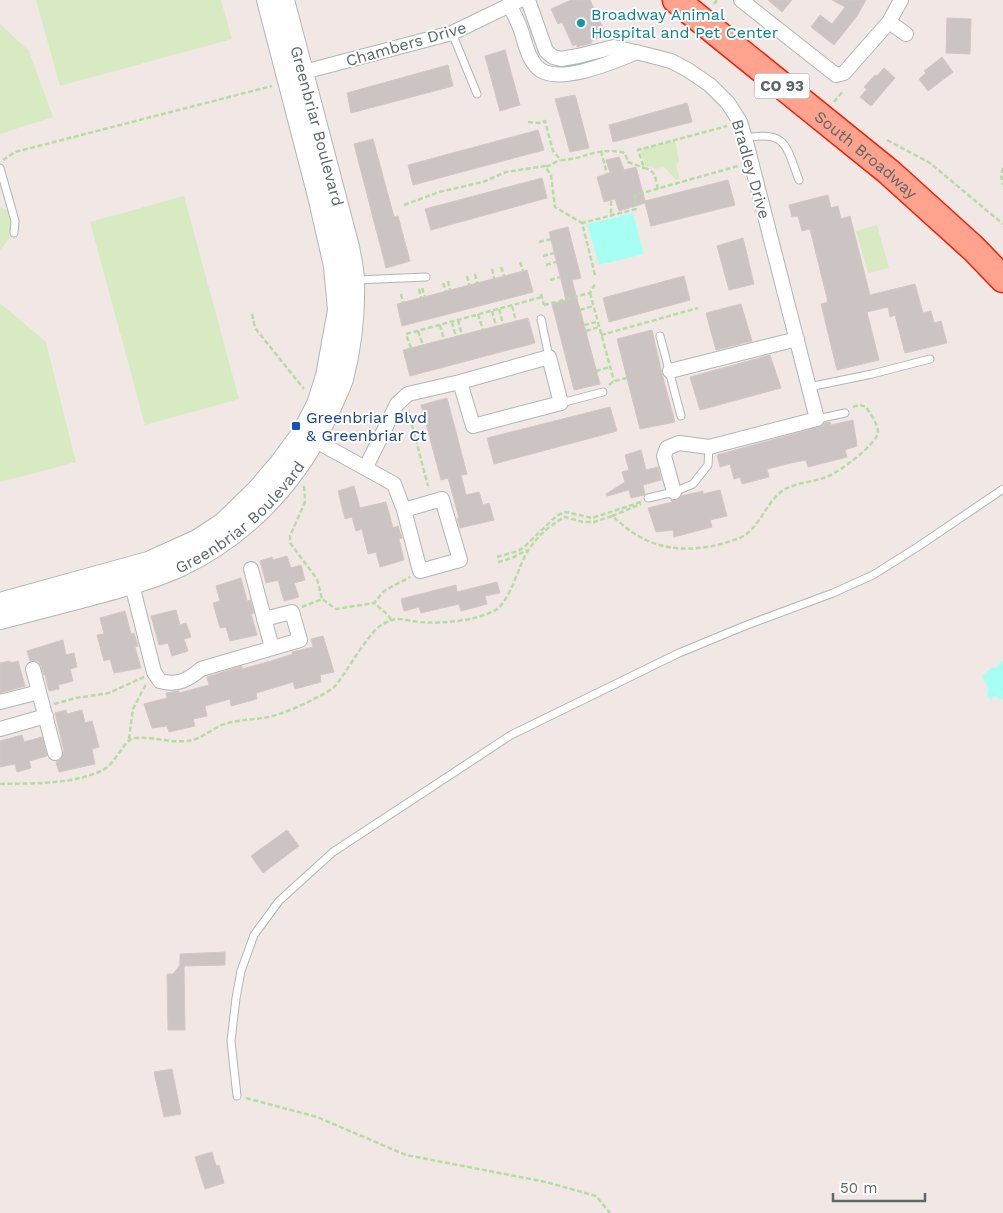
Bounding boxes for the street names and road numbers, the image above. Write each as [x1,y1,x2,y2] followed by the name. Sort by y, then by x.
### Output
[344,18,468,70] street label: Chambers Drive
[286,44,348,208] street label: Greenbriar Boulevard
[754,74,810,98] road number: CO 93
[811,107,922,203] street label: South Broadway
[728,117,774,221] street label: Bradley Drive
[172,457,308,577] street label: Greenbriar Boulevard

